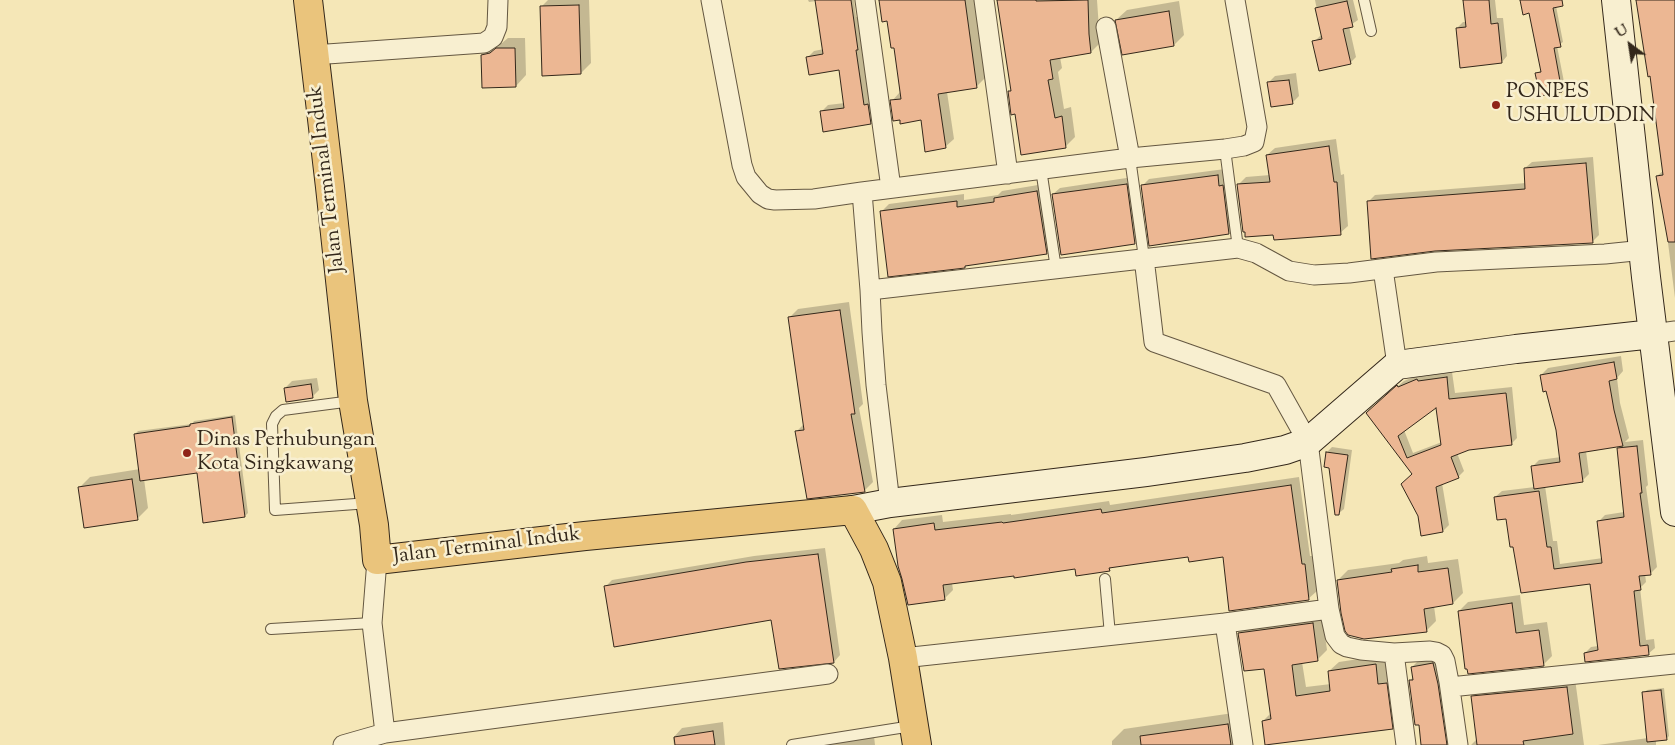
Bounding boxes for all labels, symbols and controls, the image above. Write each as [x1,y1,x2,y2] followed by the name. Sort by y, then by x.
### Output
[1605,20,1655,70] north arrow
[1612,21,1632,44] text: U
[1506,80,1655,130] place label: PONPES USHULUDDIN
[304,84,352,274] street label: Jalan Terminal Induk
[1490,99,1502,111] marker: PONPES USHULUDDIN
[197,428,375,478] place label: Dinas Perhubungan Kota Singkawang
[181,447,193,459] marker: Dinas Perhubungan Kota Singkawang
[392,523,582,571] street label: Jalan Terminal Induk

